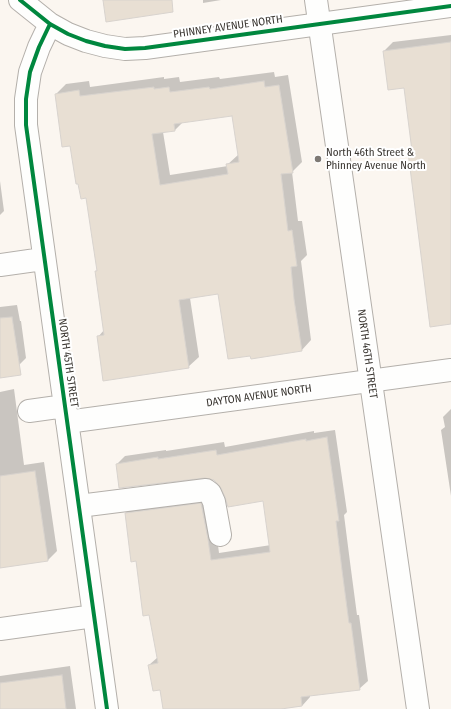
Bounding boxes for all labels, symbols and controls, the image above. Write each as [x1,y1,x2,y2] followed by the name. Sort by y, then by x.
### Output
[173,13,283,41] street label: PHINNEY AVENUE NORTH
[326,146,426,172] place label: North 46th Street & Phinney Avenue North
[313,154,323,164] marker: North 46th Street & Phinney Avenue North
[354,309,380,399] street label: NORTH 46TH STREET
[55,318,81,408] street label: NORTH 45TH STREET
[205,382,313,410] street label: DAYTON AVENUE NORTH

